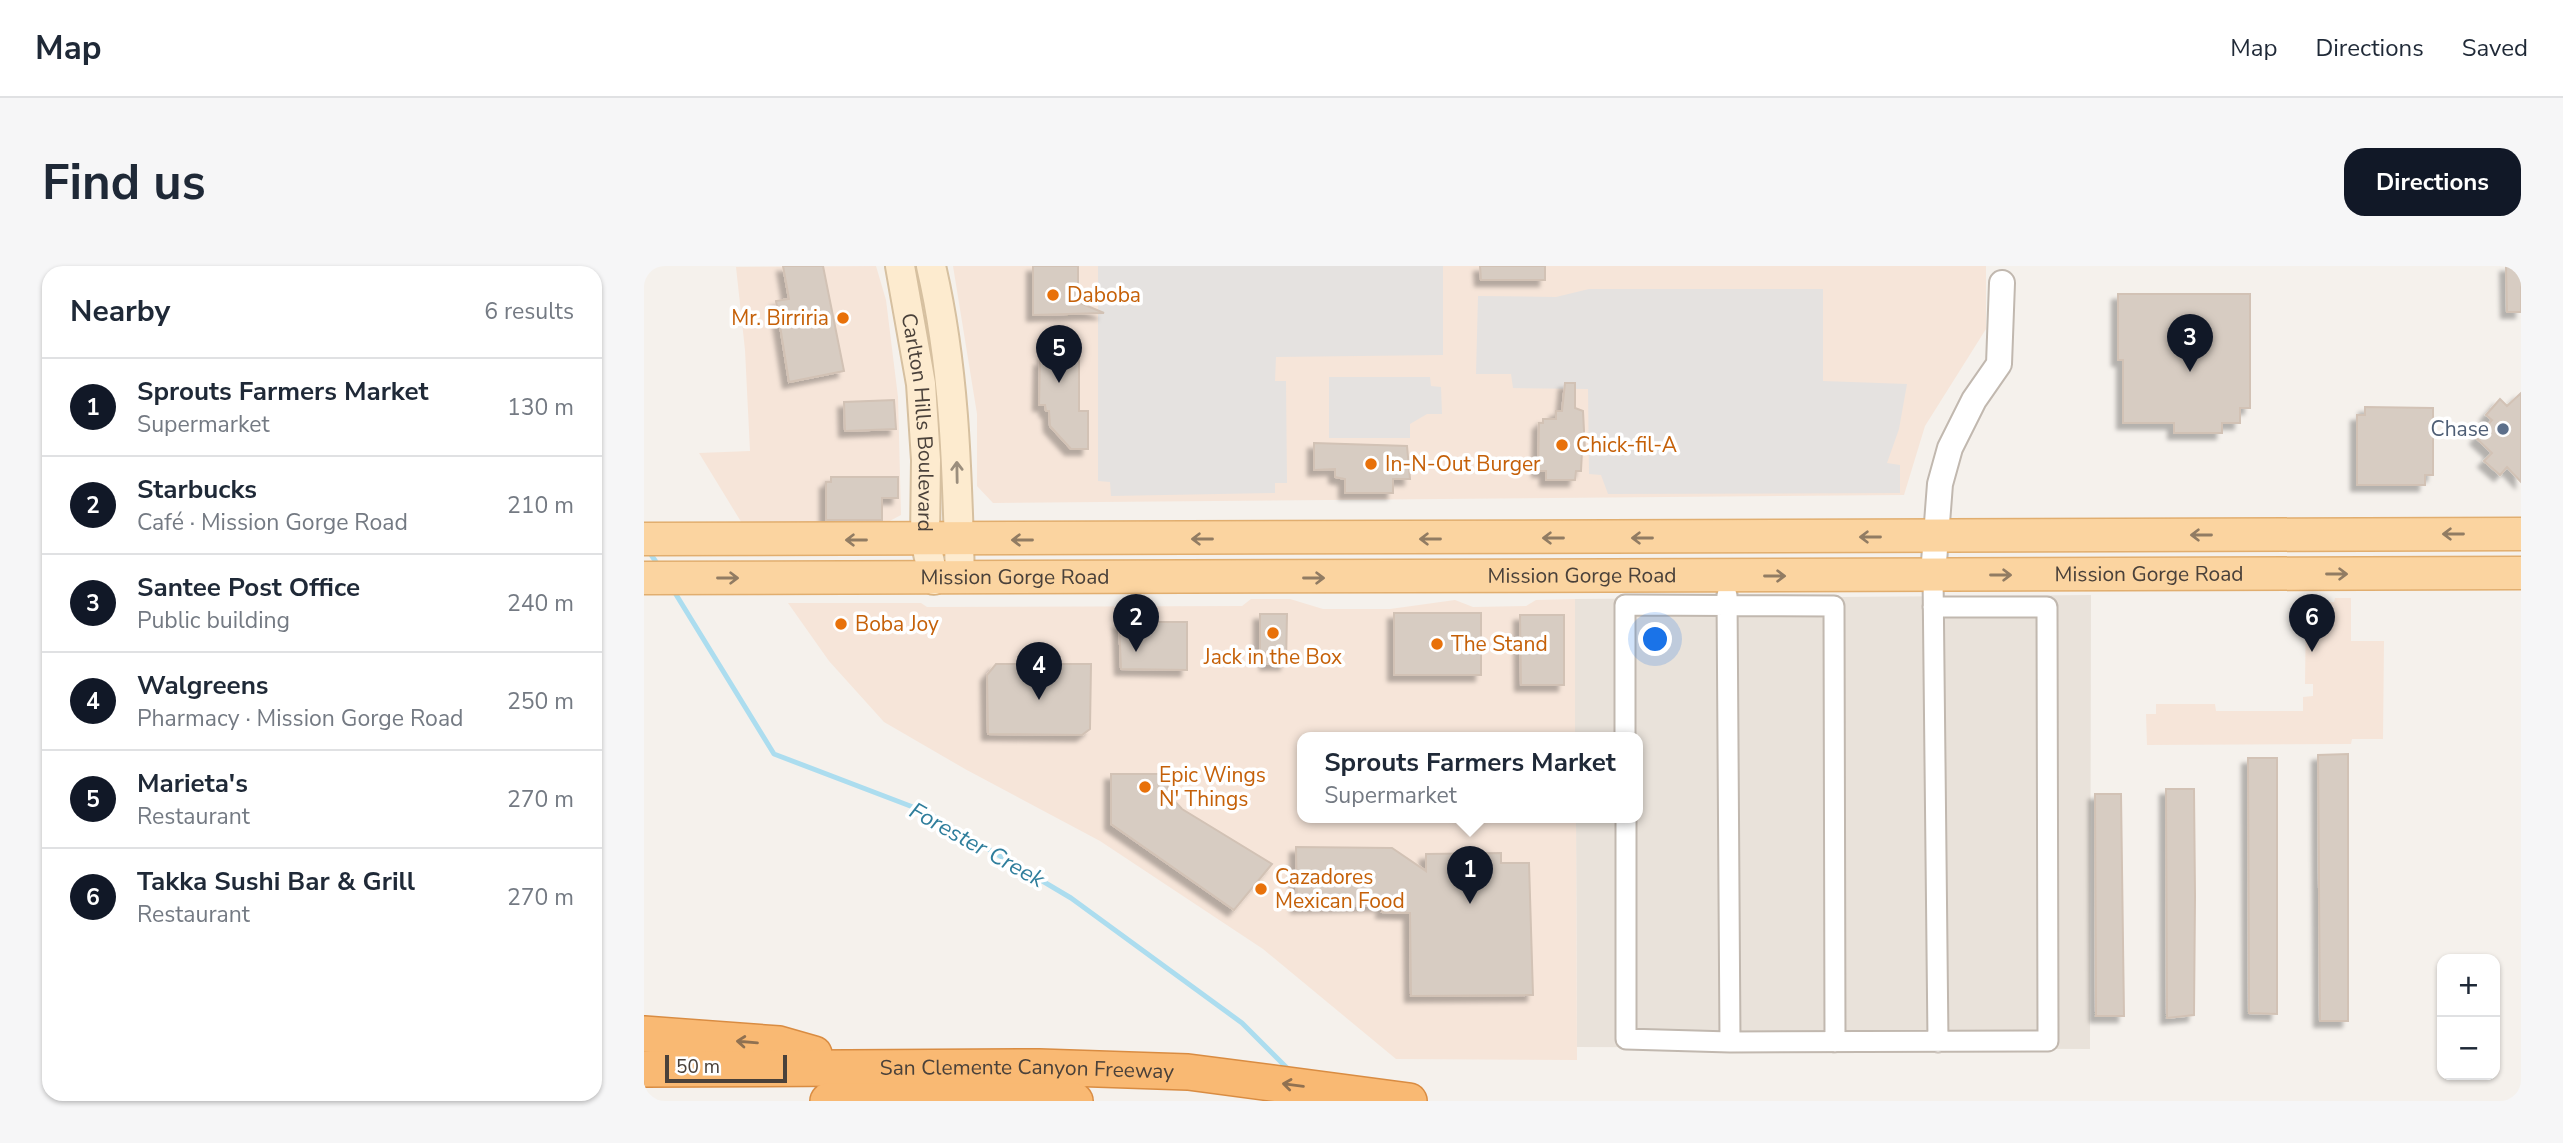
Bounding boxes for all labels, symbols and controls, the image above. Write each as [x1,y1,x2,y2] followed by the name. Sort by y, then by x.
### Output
[35,26,102,71] text: Map
[2230,32,2277,64] text: Map
[2315,32,2424,64] text: Directions
[2462,32,2528,64] text: Saved
[2344,148,2521,216] button: Directions
[42,149,206,216] text: Find us
[1067,281,1141,309] place label: Daboba
[1045,287,1061,303] marker: Daboba
[70,291,170,332] text: Nearby
[484,296,574,327] text: 6 results
[731,304,829,332] place label: Mr. Birriria
[835,310,851,326] marker: Mr. Birriria
[895,311,940,532] street label: Carlton Hills Boulevard
[2167,314,2213,372] pin: 3
[1036,325,1082,383] pin: 5
[137,374,429,409] text: Sprouts Farmers Market
[86,392,100,423] text: 1
[507,392,574,423] text: 130 m
[137,409,270,440] text: Supermarket
[2431,415,2489,443] place label: Chase
[2495,421,2511,437] marker: Chase
[1576,431,1677,459] place label: Chick-fil-A
[1554,437,1570,453] marker: Chick-fil-A
[1385,450,1541,478] place label: In-N-Out Burger
[1363,456,1379,472] marker: In-N-Out Burger
[951,461,964,484] one-way arrow
[137,472,257,507] text: Starbucks
[86,490,100,521] text: 2
[507,490,574,521] text: 210 m
[137,507,408,538] text: Café · Mission Gorge Road
[2442,527,2465,541] one-way arrow
[2190,528,2213,542] one-way arrow
[1859,530,1882,543] one-way arrow
[1541,531,1564,545] one-way arrow
[1631,531,1654,545] one-way arrow
[1191,532,1214,546] one-way arrow
[1419,532,1442,546] one-way arrow
[845,533,868,547] one-way arrow
[1011,533,1034,547] one-way arrow
[2054,560,2244,588] street label: Mission Gorge Road
[1487,561,1677,590] street label: Mission Gorge Road
[920,563,1110,591] street label: Mission Gorge Road
[2325,567,2348,581] one-way arrow
[1989,568,2012,582] one-way arrow
[1763,569,1786,583] one-way arrow
[137,570,360,605] text: Santee Post Office
[716,571,739,585] one-way arrow
[1303,571,1326,585] one-way arrow
[86,588,100,619] text: 3
[507,588,574,619] text: 240 m
[1113,594,1159,652] pin: 2
[2289,594,2335,652] pin: 6
[137,605,290,636] text: Public building
[855,610,939,638] place label: Boba Joy
[833,616,849,632] marker: Boba Joy
[1638,622,1672,656] your location
[1265,625,1281,641] marker: Jack in the Box
[1451,630,1548,658] place label: The Stand
[1429,636,1445,652] marker: The Stand
[1016,642,1062,700] pin: 4
[1203,643,1342,671] place label: Jack in the Box
[137,668,269,703] text: Walgreens
[86,686,100,717] text: 4
[507,686,574,717] text: 250 m
[137,703,463,734] text: Pharmacy · Mission Gorge Road
[1297,732,1643,823] popup
[1324,745,1616,780] text: Sprouts Farmers Market
[1159,761,1266,813] place label: Epic Wings N' Things
[137,766,248,801] text: Marieta's
[1137,779,1153,795] marker: Epic Wings N' Things
[1324,780,1457,811] text: Supermarket
[86,784,100,815] text: 5
[507,784,574,815] text: 270 m
[904,795,1051,895] water label: Forester Creek
[137,801,250,832] text: Restaurant
[1447,846,1493,904] pin: 1
[1275,863,1405,915] place label: Cazadores Mexican Food
[137,864,415,899] text: Takka Sushi Bar & Grill
[1253,881,1269,897] marker: Cazadores Mexican Food
[86,882,100,913] text: 6
[507,882,574,913] text: 270 m
[137,899,250,930] text: Restaurant
[2437,954,2500,1080] map controls
[2437,954,2500,1017] button: +
[2437,1017,2500,1080] button: −
[736,1035,759,1048] one-way arrow
[665,1052,788,1084] scale bar
[880,1053,1175,1086] street label: San Clemente Canyon Freeway
[676,1054,720,1080] text: 50 m
[1282,1079,1304,1092] one-way arrow

